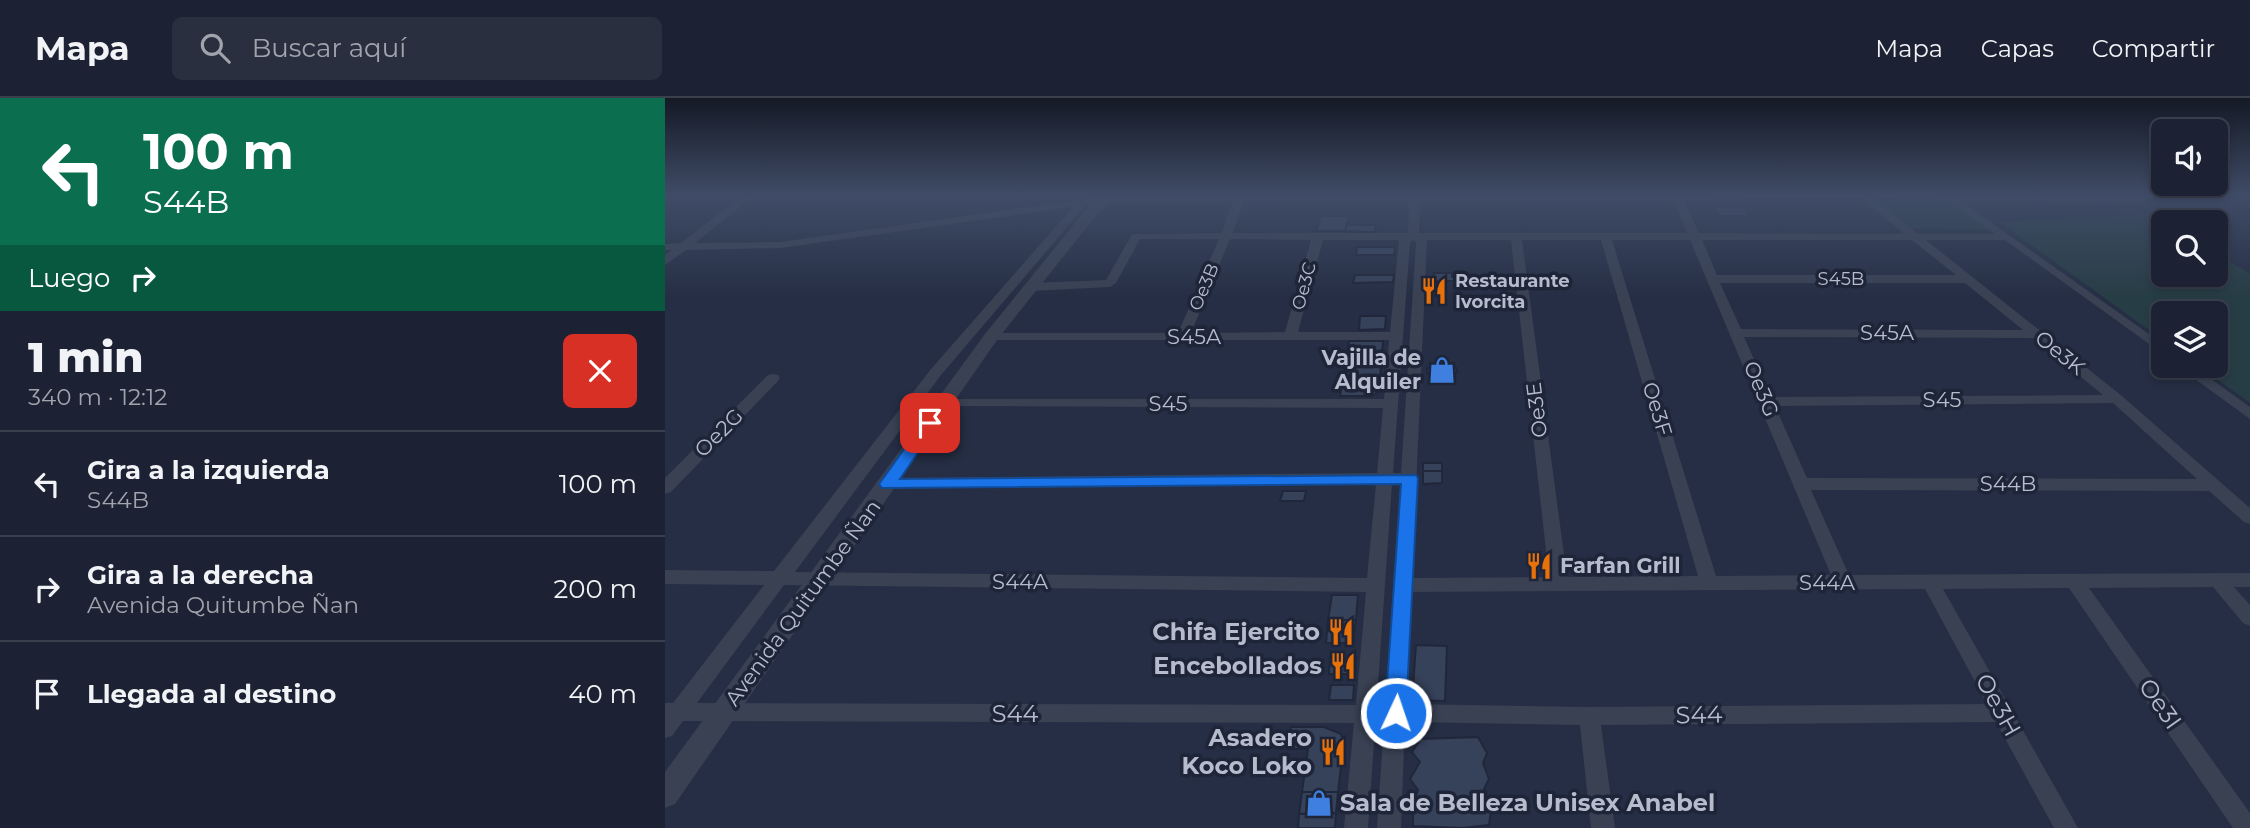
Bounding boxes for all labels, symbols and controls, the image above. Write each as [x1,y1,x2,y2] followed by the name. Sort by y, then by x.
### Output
[172,17,662,80] search box
[35,28,130,68] text: Mapa
[196,29,234,67] icon: search
[252,32,406,64] text: Buscar aquí
[1875,34,1943,63] text: Mapa
[1981,34,2054,63] text: Capas
[2092,34,2215,63] text: Compartir
[2151,119,2228,378] map controls
[2151,119,2228,196] button: sound
[143,122,294,181] text: 100 m
[28,126,119,217] icon: left
[143,182,229,221] text: S44B
[2151,210,2228,287] button: search
[124,259,162,297] icon: right
[1287,259,1321,312] street label: Oe3C
[1184,260,1224,314] street label: Oe3B
[28,262,110,294] text: Luego
[1818,268,1864,290] street label: S45B
[1455,270,1570,313] place label: Restaurante Ivorcita
[1419,276,1449,306] restaurant icon: Restaurante Ivorcita
[2151,301,2228,378] button: layers
[1860,320,1915,345] street label: S45A
[1167,324,1222,349] street label: S45A
[2030,325,2090,380] street label: Oe3K
[28,331,144,383] text: 1 min
[563,334,637,408] button: close
[1320,345,1421,394] place label: Vajilla de Alquiler
[1427,355,1457,385] shop icon: Vajilla de Alquiler
[1739,357,1784,420] street label: Oe3G
[1637,379,1677,439] street label: Oe3F
[1521,381,1552,439] street label: Oe3E
[28,383,167,411] text: 340 m · 12:12
[1923,387,1962,412] street label: S45
[1149,391,1188,416] street label: S45
[900,393,960,453] pin
[689,403,748,462] street label: Oe2G
[911,404,949,442] icon: arrive
[87,454,330,486] text: Gira a la izquierda
[28,465,66,503] icon: left
[559,468,637,500] text: 100 m
[1980,471,2036,496] street label: S44B
[87,486,149,514] text: S44B
[719,495,886,711] street label: Avenida Quitumbe Ñan
[1524,551,1554,581] restaurant icon: Farfan Grill
[1560,553,1681,578] place label: Farfan Grill
[87,559,314,591] text: Gira a la derecha
[992,569,1049,594] street label: S44A
[28,570,66,608] icon: right
[1799,570,1856,595] street label: S44A
[553,573,637,605] text: 200 m
[87,591,359,619] text: Avenida Quitumbe Ñan
[1152,617,1320,646] place label: Chifa Ejercito
[1326,617,1356,647] restaurant icon: Chifa Ejercito
[1153,651,1322,680] place label: Encebollados
[1328,651,1358,681] restaurant icon: Encebollados
[1969,668,2027,741] street label: Oe3H
[2133,673,2188,735] street label: Oe3I
[28,675,66,713] icon: arrive
[1359,676,1433,750] position arrow
[87,678,336,710] text: Llegada al destino
[568,678,637,710] text: 40 m
[992,699,1038,728] street label: S44
[1675,700,1723,729] street label: S44
[1181,723,1312,780] place label: Asadero Koco Loko
[1318,737,1348,767] restaurant icon: Asadero Koco Loko
[1304,788,1334,818] shop icon: Sala de Belleza Unisex Anabel
[1340,788,1715,817] place label: Sala de Belleza Unisex Anabel

